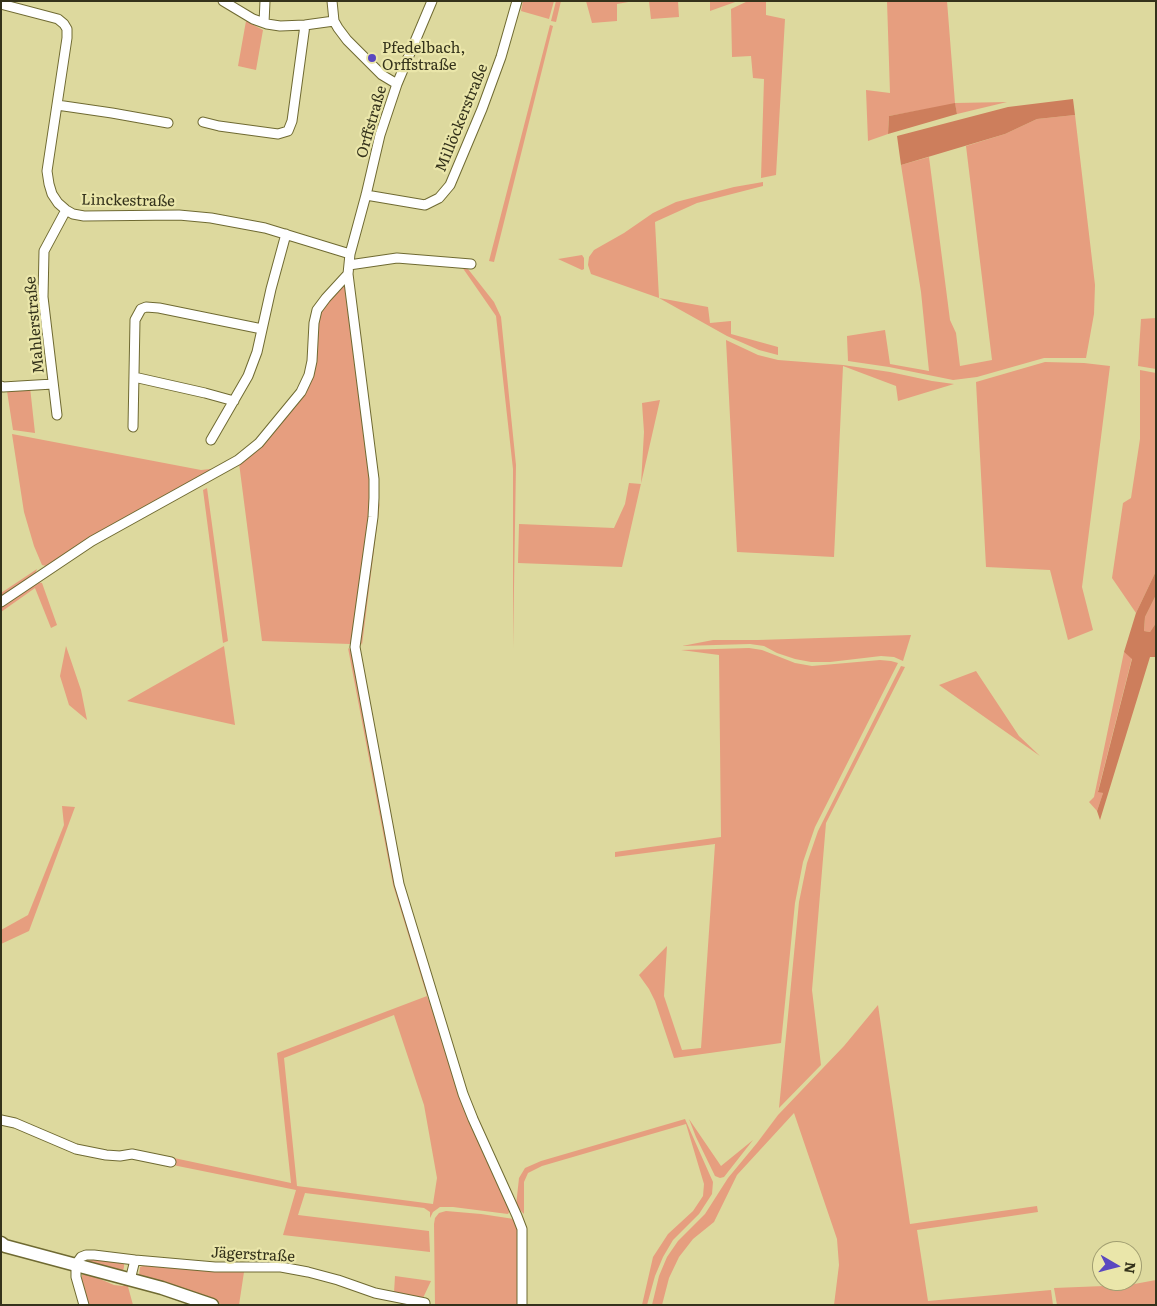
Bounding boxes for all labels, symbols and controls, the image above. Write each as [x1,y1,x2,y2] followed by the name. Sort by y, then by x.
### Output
[382,40,465,75] place label: Pfedelbach, Orffstraße
[366,52,378,64] marker: Pfedelbach, Orffstraße
[432,61,492,175] street label: Millöckerstraße
[353,84,391,160] street label: Orffstraße
[81,191,175,211] street label: Linckestraße
[22,275,48,375] street label: Mahlerstraße
[1092,1241,1142,1291] north arrow
[211,1244,295,1266] street label: Jägerstraße
[1120,1261,1142,1275] text: N

